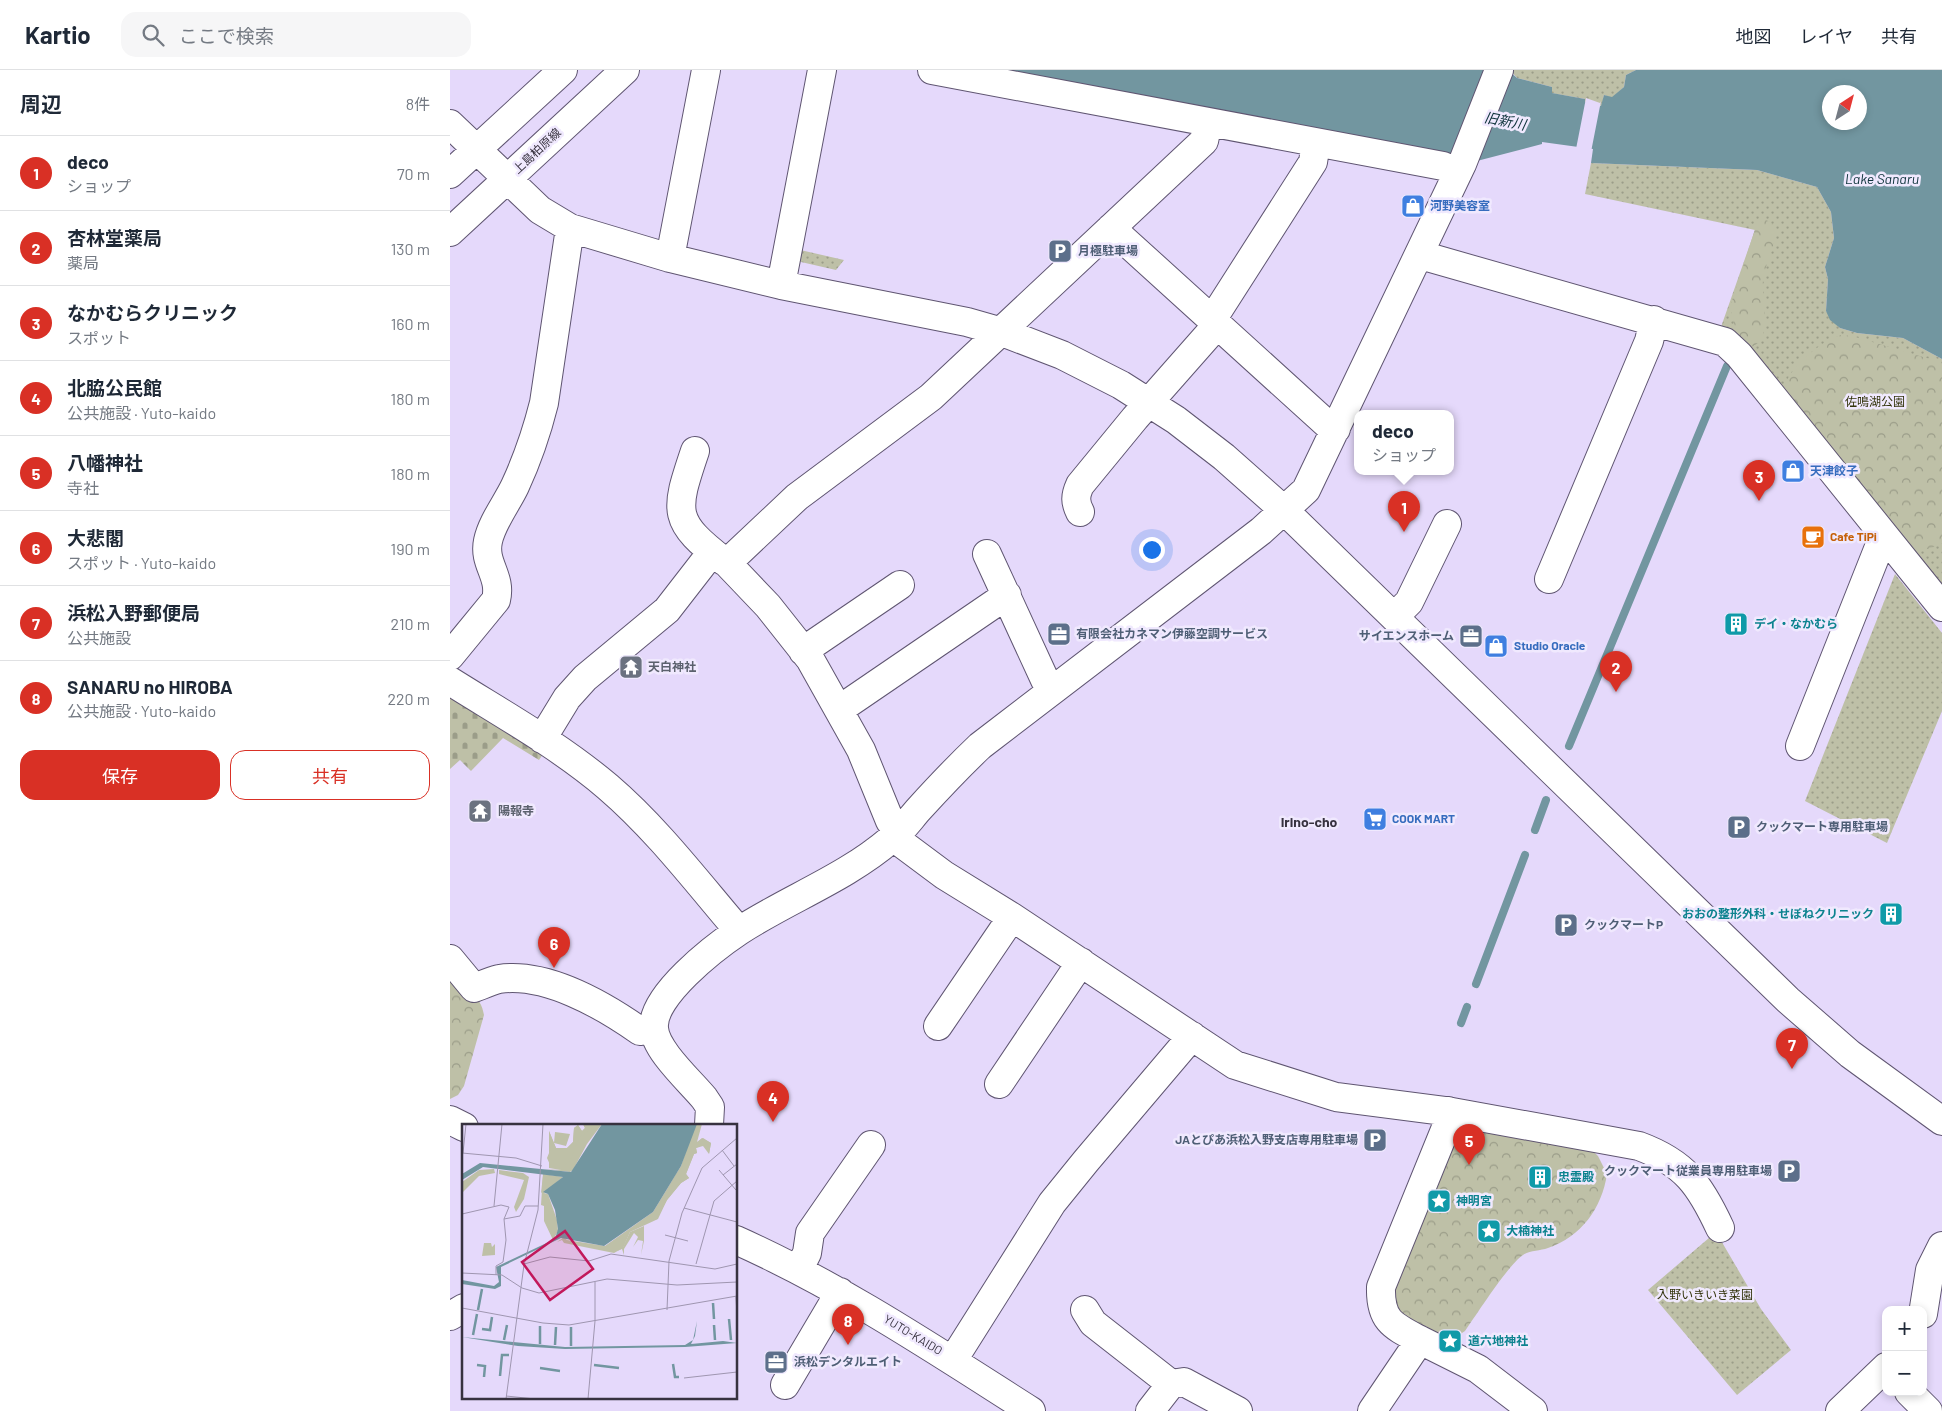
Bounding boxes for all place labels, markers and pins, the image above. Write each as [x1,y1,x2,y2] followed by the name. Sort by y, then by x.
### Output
[1400,193,1426,219] shop icon: 河野美容室
[1430,198,1490,212] place label: 河野美容室
[1047,238,1073,264] parking icon: 月極駐車場
[1078,243,1138,257] place label: 月極駐車場
[1780,458,1806,484] shop icon: 天津餃子
[1743,460,1775,501] pin: 3
[1810,463,1858,477] place label: 天津餃子
[1388,491,1420,532] pin: 1
[1800,524,1826,550] cafe icon: Cafe TiPi
[1830,529,1877,543] place label: Cafe TiPi
[1723,611,1749,637] building icon: デイ・なかむら
[1754,616,1838,630] place label: デイ・なかむら
[1046,621,1072,647] office icon: 有限会社カネマン伊藤空調サービス
[1458,623,1484,649] office icon: サイエンスホーム
[1076,626,1268,640] place label: 有限会社カネマン伊藤空調サービス
[1359,628,1454,642] place label: サイエンスホーム
[1483,633,1509,659] shop icon: Studio Oracle
[1514,638,1586,652] place label: Studio Oracle
[1600,651,1632,692] pin: 2
[618,654,644,680] temple icon: 天白神社
[648,659,696,673] place label: 天白神社
[467,798,493,824] temple icon: 陽報寺
[498,803,534,817] place label: 陽報寺
[1362,806,1388,832] supermarket icon: COOK MART
[1392,811,1455,825] place label: COOK MART
[1726,814,1752,840] parking icon: クックマート専用駐車場
[1756,819,1888,833] place label: クックマート専用駐車場
[1878,901,1904,927] building icon: おおの整形外科・せぼねクリニック
[1682,906,1874,920] place label: おおの整形外科・せぼねクリニック
[1553,912,1579,938] parking icon: クックマートP
[1584,917,1663,931] place label: クックマートP
[538,927,570,968] pin: 6
[1776,1028,1808,1069] pin: 7
[757,1081,789,1122] pin: 4
[1453,1124,1485,1165] pin: 5
[1362,1127,1388,1153] parking icon: JAとぴあ浜松入野支店専用駐車場
[1175,1132,1358,1146] place label: JAとぴあ浜松入野支店専用駐車場
[1776,1158,1802,1184] parking icon: クックマート従業員専用駐車場
[1604,1163,1772,1177] place label: クックマート従業員専用駐車場
[1527,1164,1553,1190] building icon: 忠霊殿
[1558,1169,1594,1183] place label: 忠霊殿
[1426,1188,1452,1214] place icon: 神明宮
[1456,1193,1492,1207] place label: 神明宮
[1476,1218,1502,1244] place icon: 大楠神社
[1506,1223,1554,1237] place label: 大楠神社
[832,1304,864,1345] pin: 8
[1437,1328,1463,1354] place icon: 道六地神社
[1468,1333,1528,1347] place label: 道六地神社
[763,1349,789,1375] office icon: 浜松デンタルエイト
[794,1354,902,1368] place label: 浜松デンタルエイト

